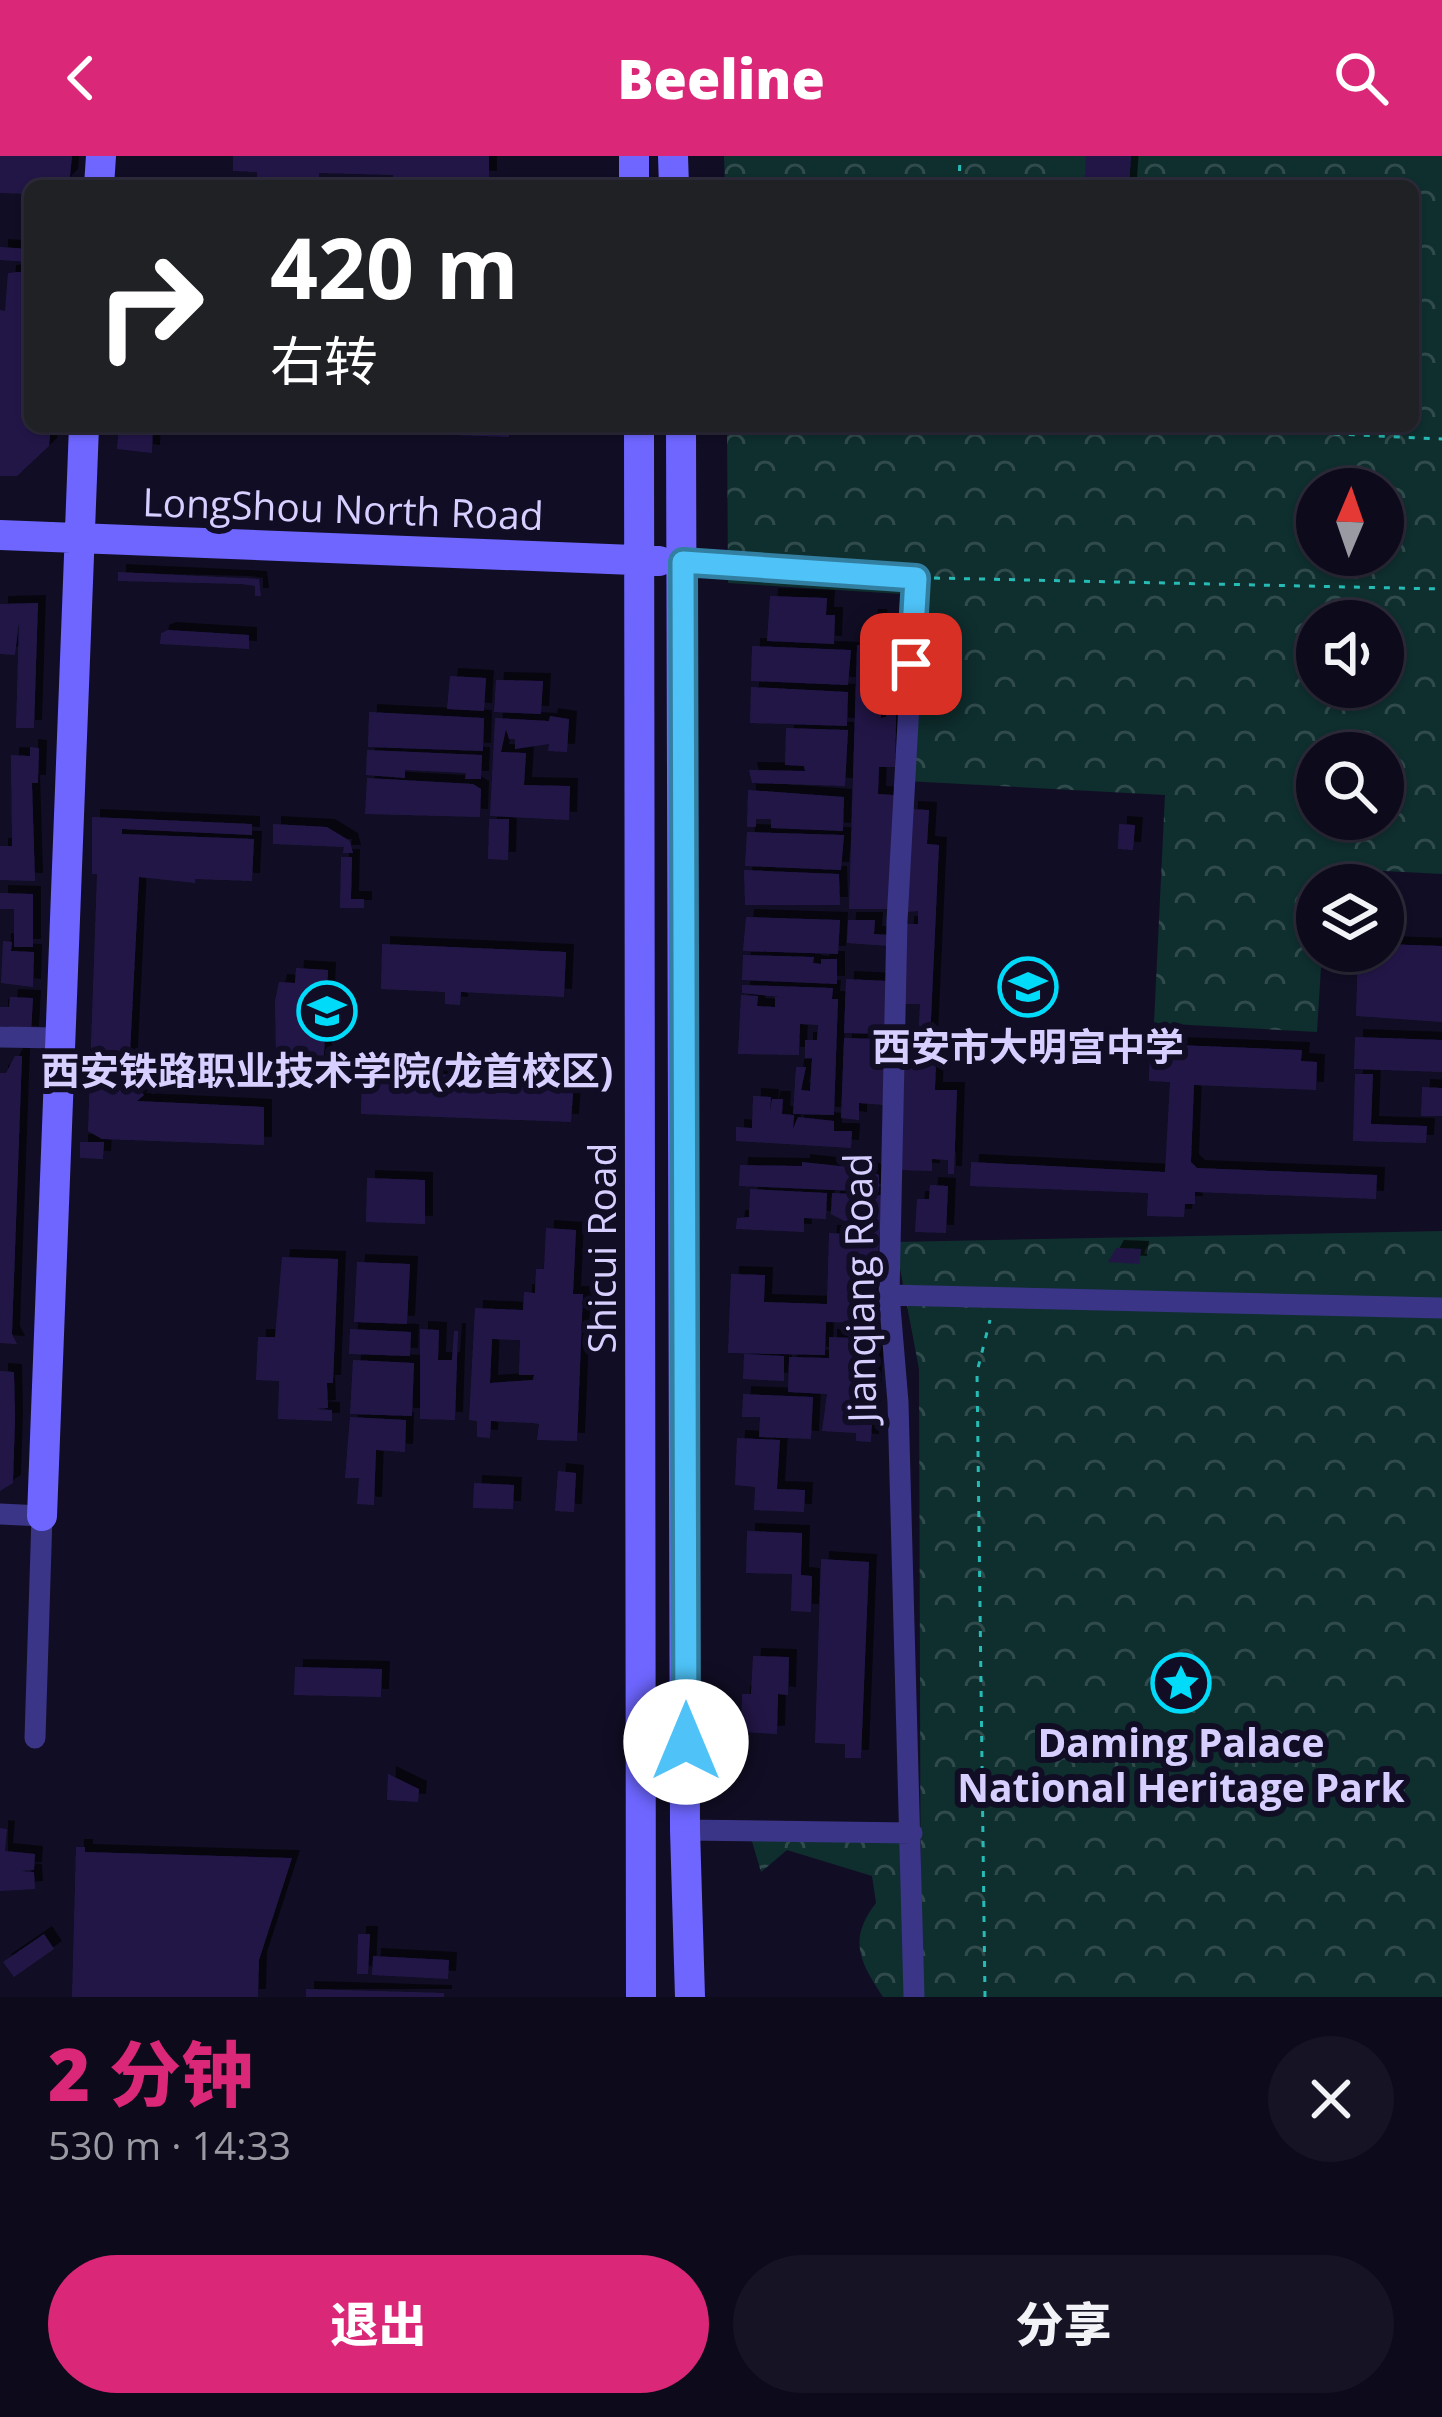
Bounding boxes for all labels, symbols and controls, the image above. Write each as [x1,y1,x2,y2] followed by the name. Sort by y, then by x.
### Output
[617,41,825,115] text: Beeline
[48,45,114,111] icon: back
[1328,45,1394,111] icon: search
[270,209,518,324] text: 420 m
[72,228,228,384] icon: right
[270,323,378,397] text: 右转
[1296,468,1404,576] north arrow
[1296,468,1404,972] map controls
[141,474,545,541] street label: LongShou North Road
[1296,600,1404,708] button: sound
[860,613,962,715] pin
[878,631,944,697] icon: arrive
[1296,732,1404,840] button: search
[1296,864,1404,972] button: layers
[997,956,1059,1018] school or university icon: 西安市大明宫中学
[296,980,358,1042] school or university icon: 西安铁路职业技术学院(龙首校区)
[872,1019,1184,1072] place label: 西安市大明宫中学
[41,1043,613,1096] place label: 西安铁路职业技术学院(龙首校区)
[574,1143,627,1353] street label: Shicui Road
[830,1153,887,1427] street label: Jianqiang Road
[1150,1652,1212,1714] place icon: Daming Palace National Heritage Park
[623,1679,749,1805] position arrow
[957,1715,1406,1813] place label: Daming Palace National Heritage Park
[48,2024,253,2122] text: 2 分钟
[1268,2036,1394,2162] button: close
[48,2118,291,2171] text: 530 m · 14:33
[48,2255,709,2393] button: 退出
[733,2255,1394,2393] button: 分享

